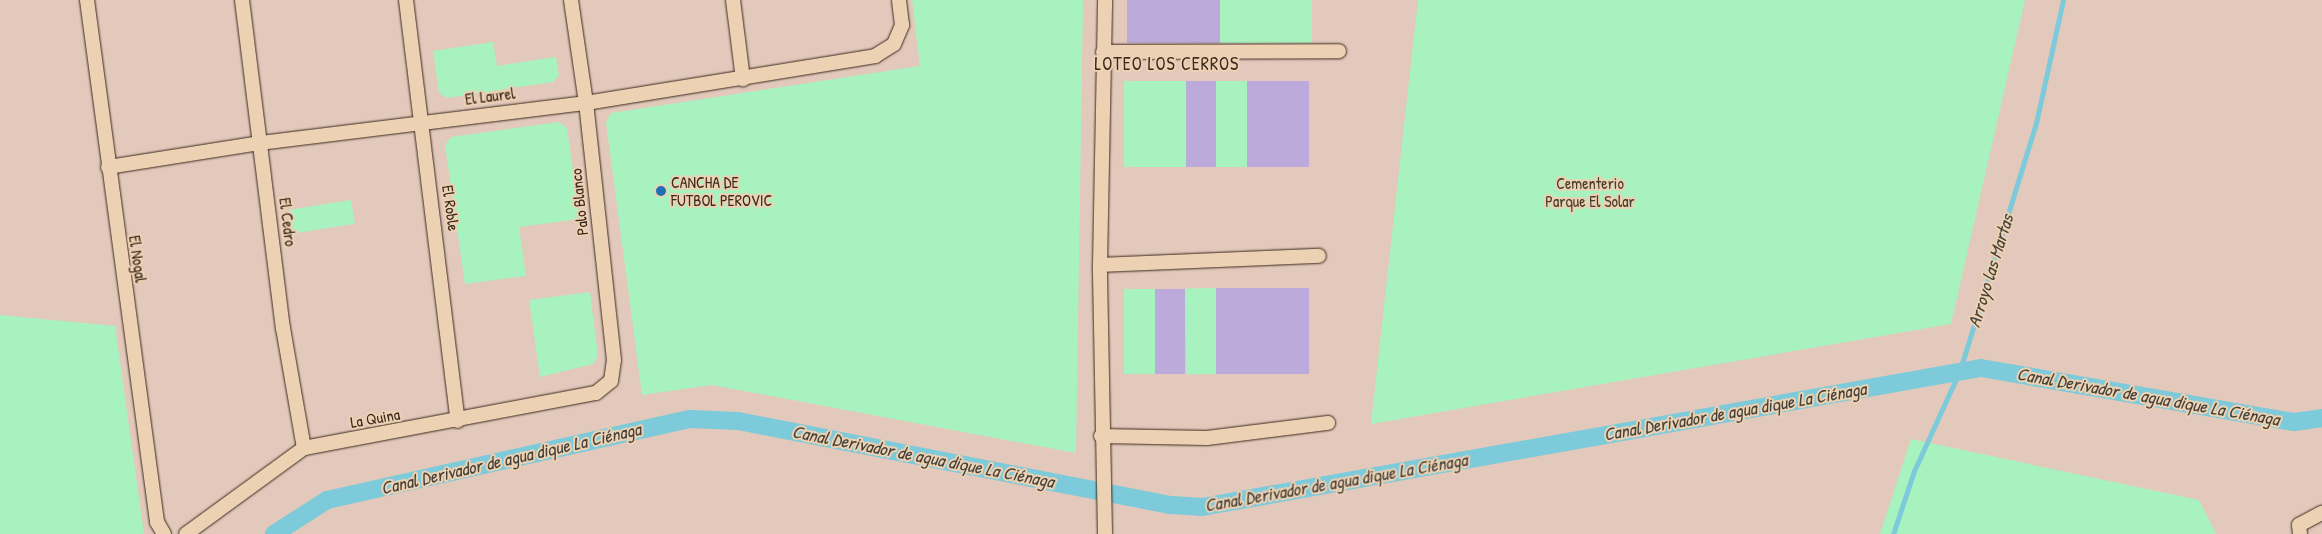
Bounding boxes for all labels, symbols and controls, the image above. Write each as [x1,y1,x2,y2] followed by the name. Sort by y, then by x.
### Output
[1093,53,1241,75] district label: LOTEO LOS CERROS
[464,83,516,109] street label: El Laurel
[566,168,592,236] street label: Palo Blanco
[671,172,772,210] place label: CANCHA DE FUTBOL PEROVIC
[1545,173,1635,211] park label: Cementerio Parque El Solar
[438,184,464,232] street label: El Roble
[655,185,667,197] marker: CANCHA DE FUTBOL PEROVIC
[275,197,301,247] street label: El Cedro
[1964,212,2018,330] water label: Arroyo las Martas
[125,234,151,284] street label: El Nogal
[2015,363,2281,431] water label: Canal Derivador de agua dique La Ciénaga
[1602,378,1868,446] water label: Canal Derivador de agua dique La Ciénaga
[349,404,401,432] street label: La Quina
[379,419,643,499] water label: Canal Derivador de agua dique La Ciénaga
[790,421,1056,493] water label: Canal Derivador de agua dique La Ciénaga
[1203,449,1469,517] water label: Canal Derivador de agua dique La Ciénaga

